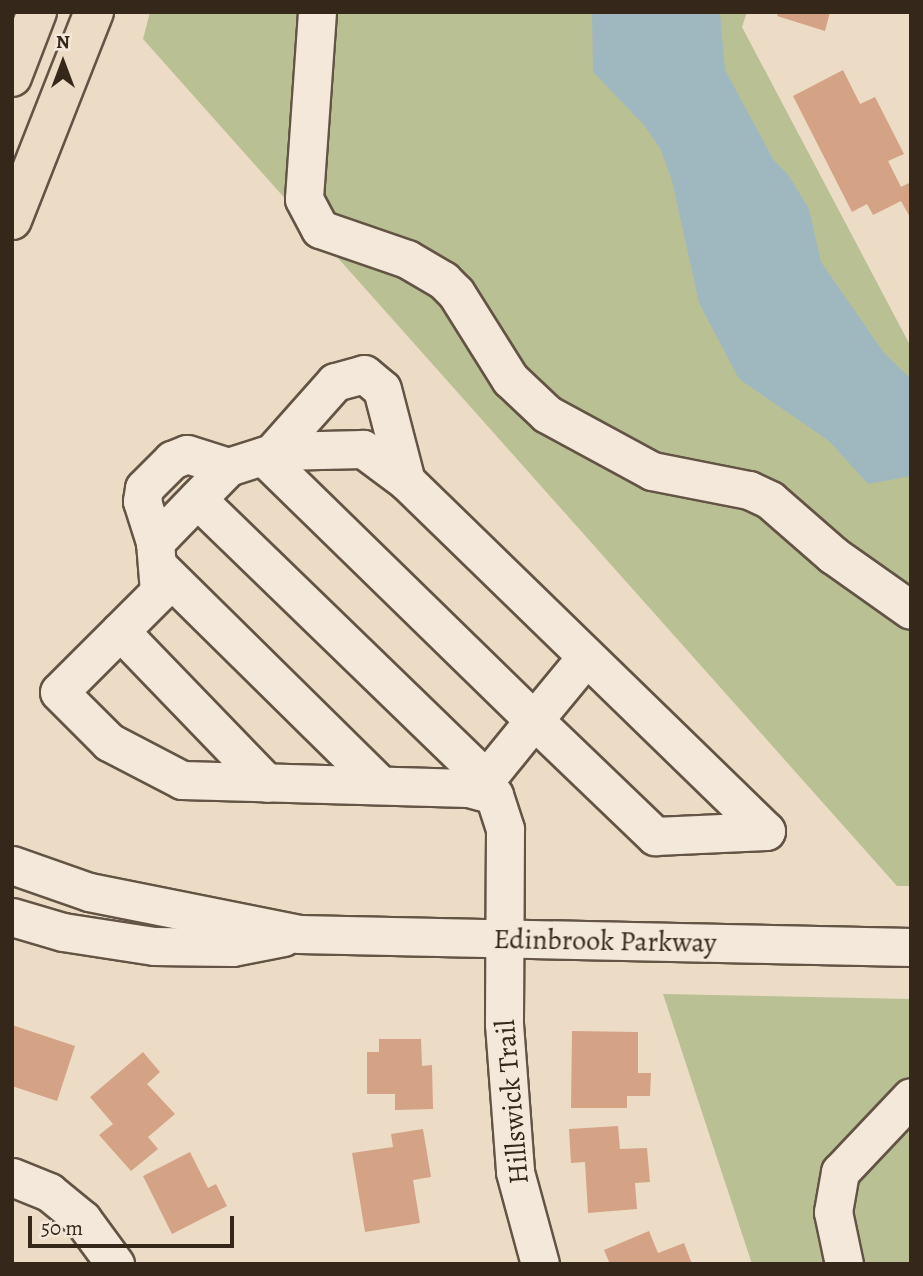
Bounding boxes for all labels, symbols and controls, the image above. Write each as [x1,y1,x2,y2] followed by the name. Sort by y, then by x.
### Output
[28,28,98,98] north arrow
[56,29,70,55] text: N
[493,922,717,960] street label: Edinbrook Parkway
[488,1018,536,1186] street label: Hillswick Trail
[32,1202,238,1246] scale bar
[41,1214,83,1242] text: 50 m

